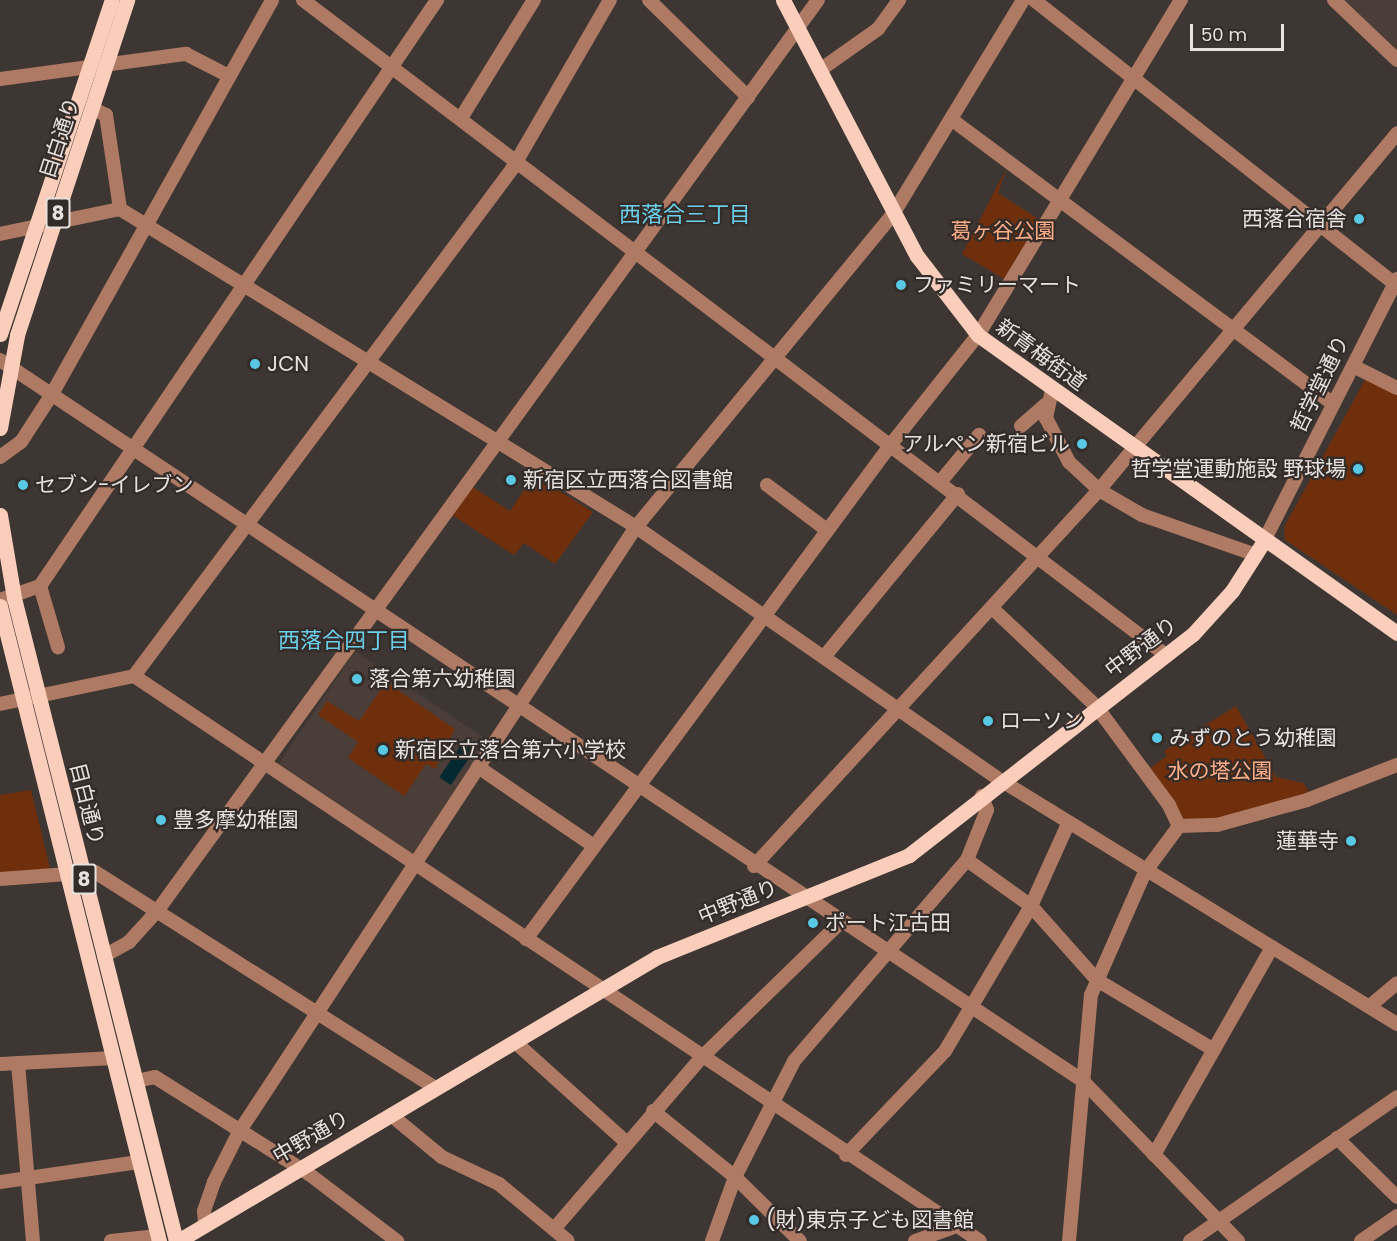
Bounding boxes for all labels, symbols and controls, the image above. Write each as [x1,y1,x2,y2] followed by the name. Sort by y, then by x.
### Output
[1193,12,1288,50] scale bar
[1201,22,1247,47] text: 50 m
[35,94,85,182] street label: 目白通り
[44,196,72,230] road number: 8
[619,202,751,228] district label: 西落合三丁目
[1242,206,1347,232] place label: 西落合宿舎
[1352,212,1366,226] marker: 西落合宿舎
[951,218,1055,244] park label: 葛ヶ谷公園
[913,272,1081,298] place label: ファミリーマート
[894,278,908,292] marker: ファミリーマート
[991,314,1091,396] street label: 新青梅街道
[1286,331,1354,437] street label: 哲学堂通り
[267,351,309,377] place label: JCN
[248,357,262,371] marker: JCN
[902,431,1070,457] place label: アルペン新宿ビル
[1075,437,1089,451] marker: アルペン新宿ビル
[1130,456,1346,482] place label: 哲学堂運動施設 野球場
[1351,462,1365,476] marker: 哲学堂運動施設 野球場
[523,467,733,493] place label: 新宿区立西落合図書館
[35,472,194,498] place label: セブン-イレブン
[504,473,518,487] marker: 新宿区立西落合図書館
[16,478,30,492] marker: セブン-イレブン
[1100,612,1182,682] street label: 中野通り
[278,628,410,654] district label: 西落合四丁目
[369,666,516,692] place label: 落合第六幼稚園
[350,672,364,686] marker: 落合第六幼稚園
[1000,708,1084,734] place label: ローソン
[981,714,995,728] marker: ローソン
[1169,725,1337,751] place label: みずのとう幼稚園
[1150,731,1164,745] marker: みずのとう幼稚園
[395,737,626,763] place label: 新宿区立落合第六小学校
[376,743,390,757] marker: 新宿区立落合第六小学校
[1168,758,1272,784] park label: 水の塔公園
[65,760,109,848] street label: 目白通り
[173,807,299,833] place label: 豊多摩幼稚園
[154,813,168,827] marker: 豊多摩幼稚園
[1276,828,1339,854] place label: 蓮華寺
[1344,834,1358,848] marker: 蓮華寺
[70,862,98,896] road number: 8
[694,875,782,929] street label: 中野通り
[825,910,951,936] place label: ポート江古田
[806,916,820,930] marker: ポート江古田
[268,1105,354,1169] street label: 中野通り
[766,1207,974,1233] place label: (財)東京子ども図書館
[747,1213,761,1227] marker: (財)東京子ども図書館

